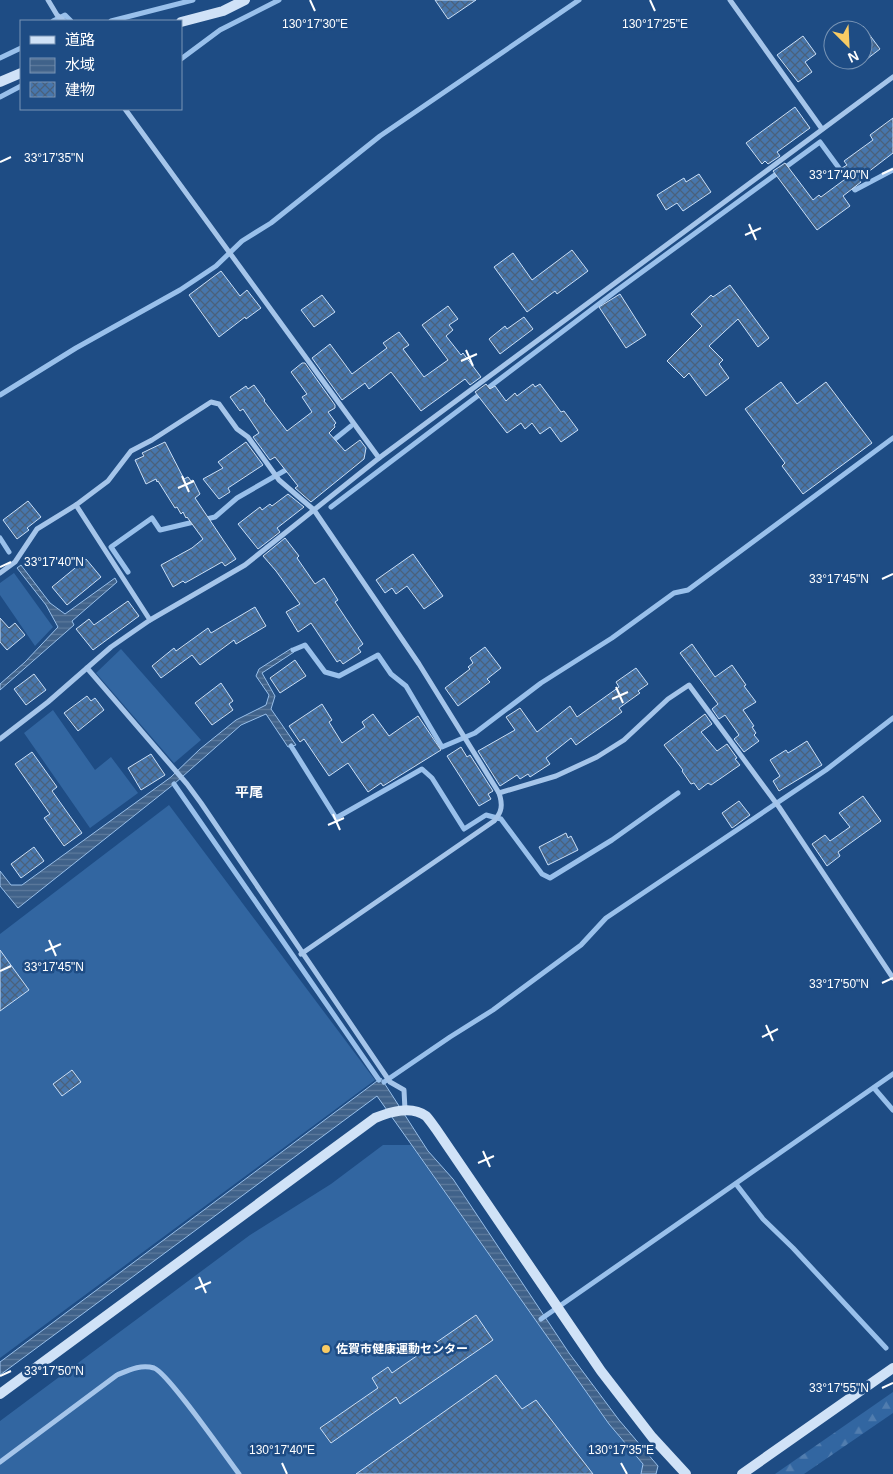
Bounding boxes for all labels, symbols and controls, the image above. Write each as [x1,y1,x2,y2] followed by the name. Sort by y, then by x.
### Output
[282,17,348,31] text: 130°17'30"E
[622,17,688,31] text: 130°17'25"E
[20,20,182,110] legend
[823,20,873,70] north arrow
[65,31,95,48] text: 道路
[845,48,861,66] text: N
[65,56,95,73] text: 水域
[65,81,95,98] text: 建物
[24,151,84,165] text: 33°17'35"N
[809,168,869,182] text: 33°17'40"N
[24,555,84,569] text: 33°17'40"N
[809,572,869,586] text: 33°17'45"N
[235,784,263,800] district label: 平尾
[24,960,84,974] text: 33°17'45"N
[809,977,869,991] text: 33°17'50"N
[336,1342,468,1356] place label: 佐賀市健康運動センター
[320,1343,332,1355] marker: 佐賀市健康運動センター
[24,1364,84,1378] text: 33°17'50"N
[809,1381,869,1395] text: 33°17'55"N
[249,1443,315,1457] text: 130°17'40"E
[588,1443,654,1457] text: 130°17'35"E

